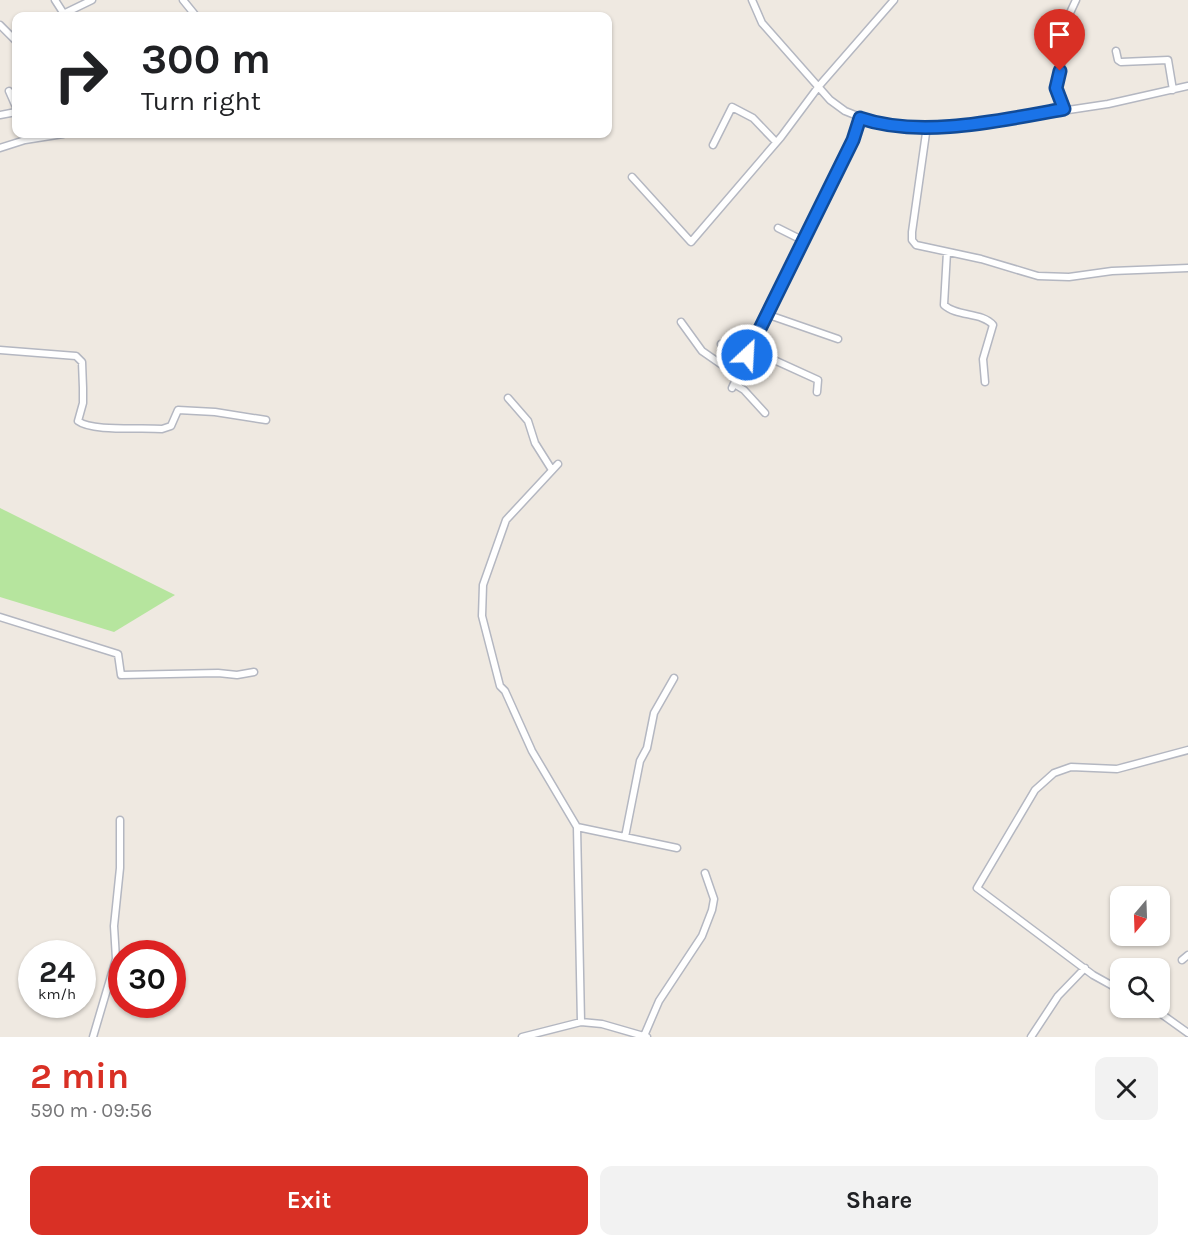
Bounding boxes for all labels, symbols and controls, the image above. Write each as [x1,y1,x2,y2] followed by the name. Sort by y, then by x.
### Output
[1034,9,1085,71] pin
[1043,18,1076,51] icon: arrive
[141,34,271,84] text: 300 m
[42,36,120,114] icon: right
[141,85,261,117] text: Turn right
[715,323,779,387] position arrow
[1110,886,1170,946] north arrow
[1110,886,1170,1018] map controls
[108,940,186,1018] speed limit sign: 30
[39,954,75,990] text: 24
[1110,958,1170,1018] button: search
[38,985,76,1003] text: km/h
[30,1055,129,1097] text: 2 min
[1095,1057,1158,1120] button: close
[30,1099,152,1122] text: 590 m · 09:56
[30,1166,588,1235] button: Exit
[600,1166,1158,1235] button: Share

